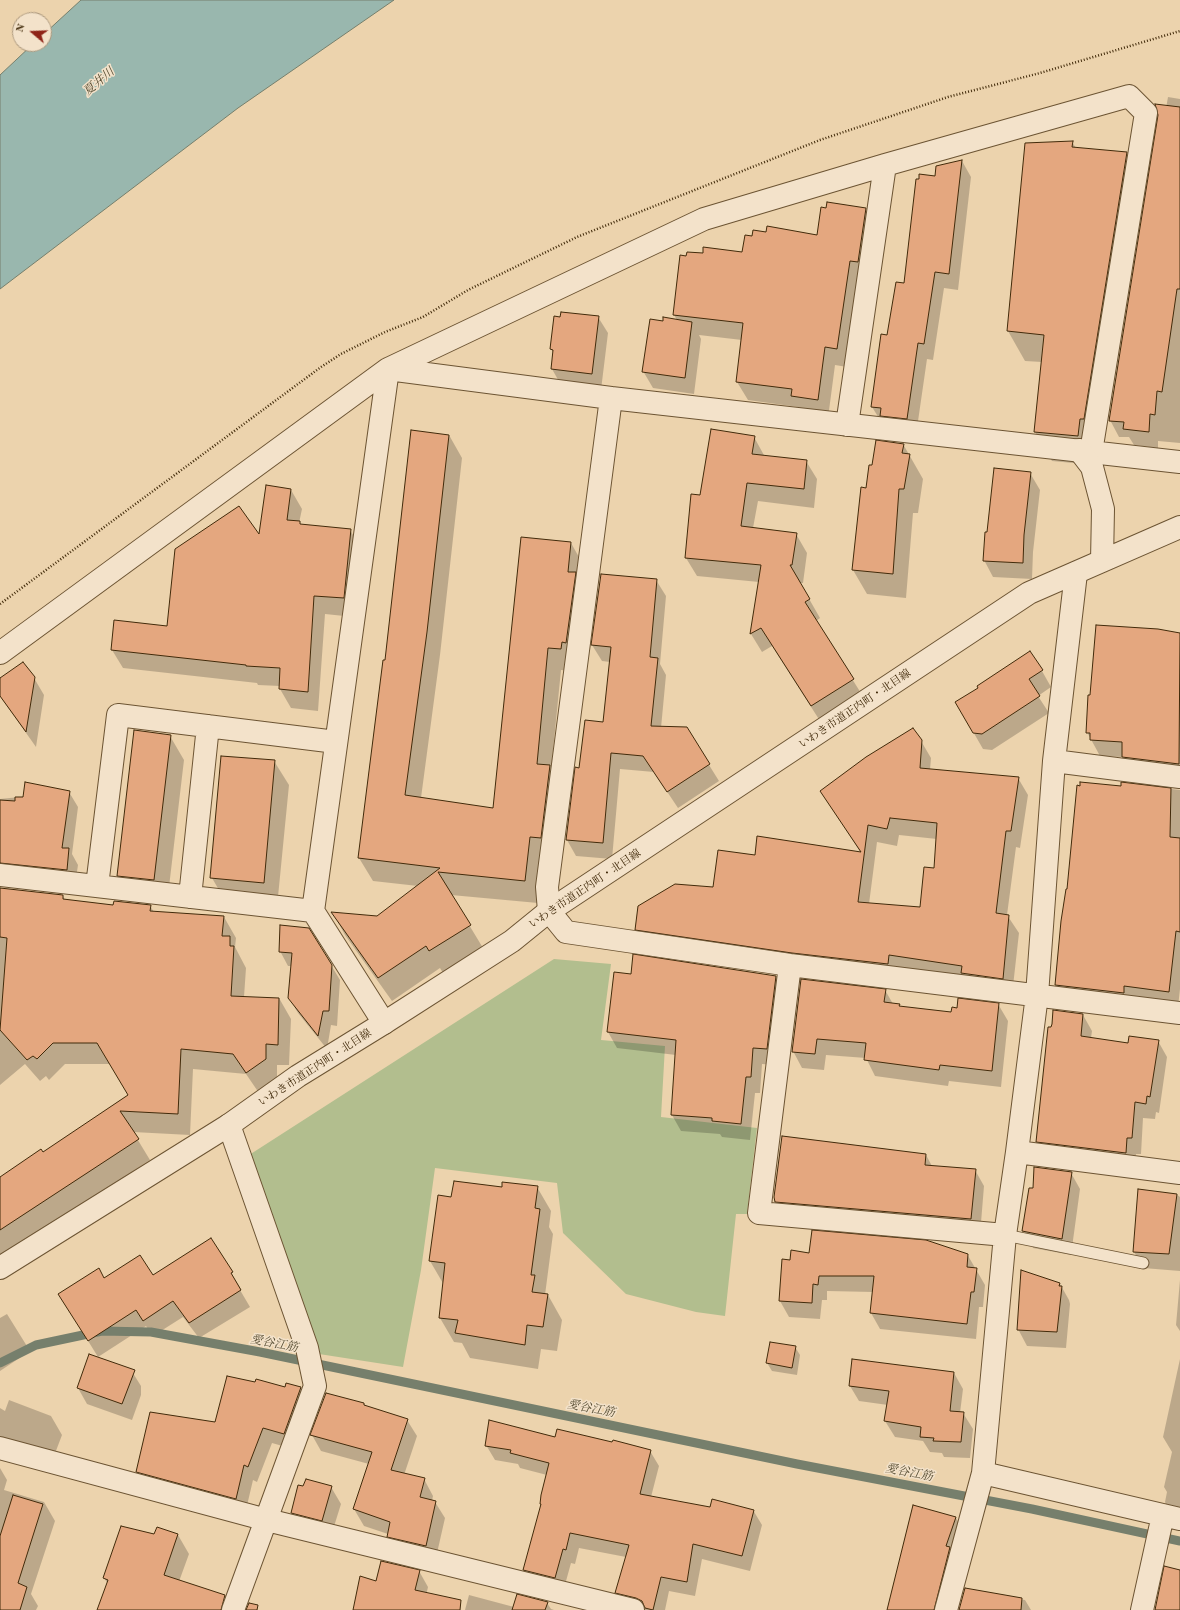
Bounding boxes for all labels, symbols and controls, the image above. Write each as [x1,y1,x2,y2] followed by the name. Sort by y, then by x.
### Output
[12,12,52,52] north arrow
[15,22,28,34] text: N
[81,65,117,99] water label: 夏井川
[797,667,913,751] street label: いわき市道正内町・北目線
[527,847,643,931] street label: いわき市道正内町・北目線
[256,1027,374,1109] street label: いわき市道正内町・北目線
[249,1332,299,1356] water label: 愛谷江筋
[566,1397,616,1421] water label: 愛谷江筋
[884,1461,934,1485] water label: 愛谷江筋

